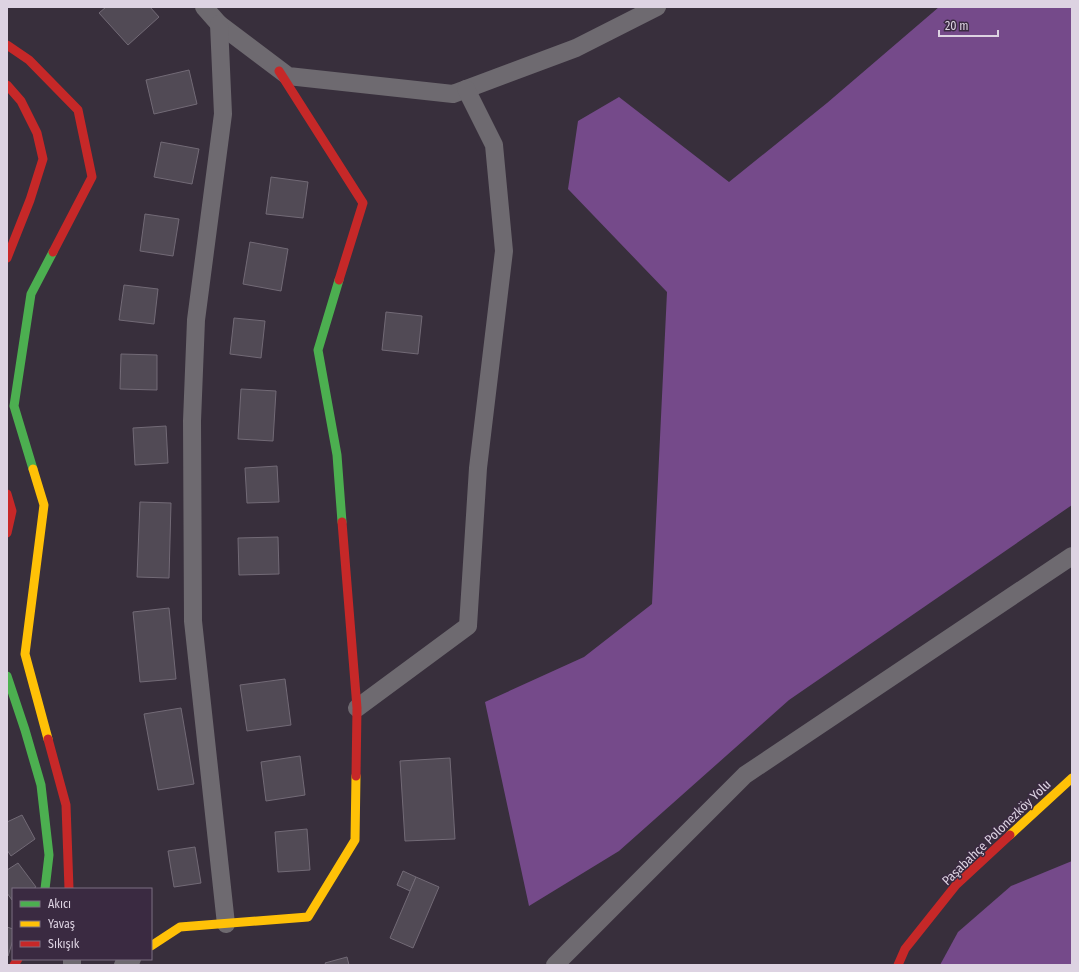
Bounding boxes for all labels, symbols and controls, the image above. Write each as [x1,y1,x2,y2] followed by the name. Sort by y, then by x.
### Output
[939,12,998,38] scale bar
[945,19,969,33] text: 20 m
[939,777,1054,888] street label: Paşabahçe Polonezköy Yolu
[12,888,152,960] legend
[48,897,71,911] text: Akıcı
[48,917,75,931] text: Yavaş
[48,937,80,951] text: Sıkışık

